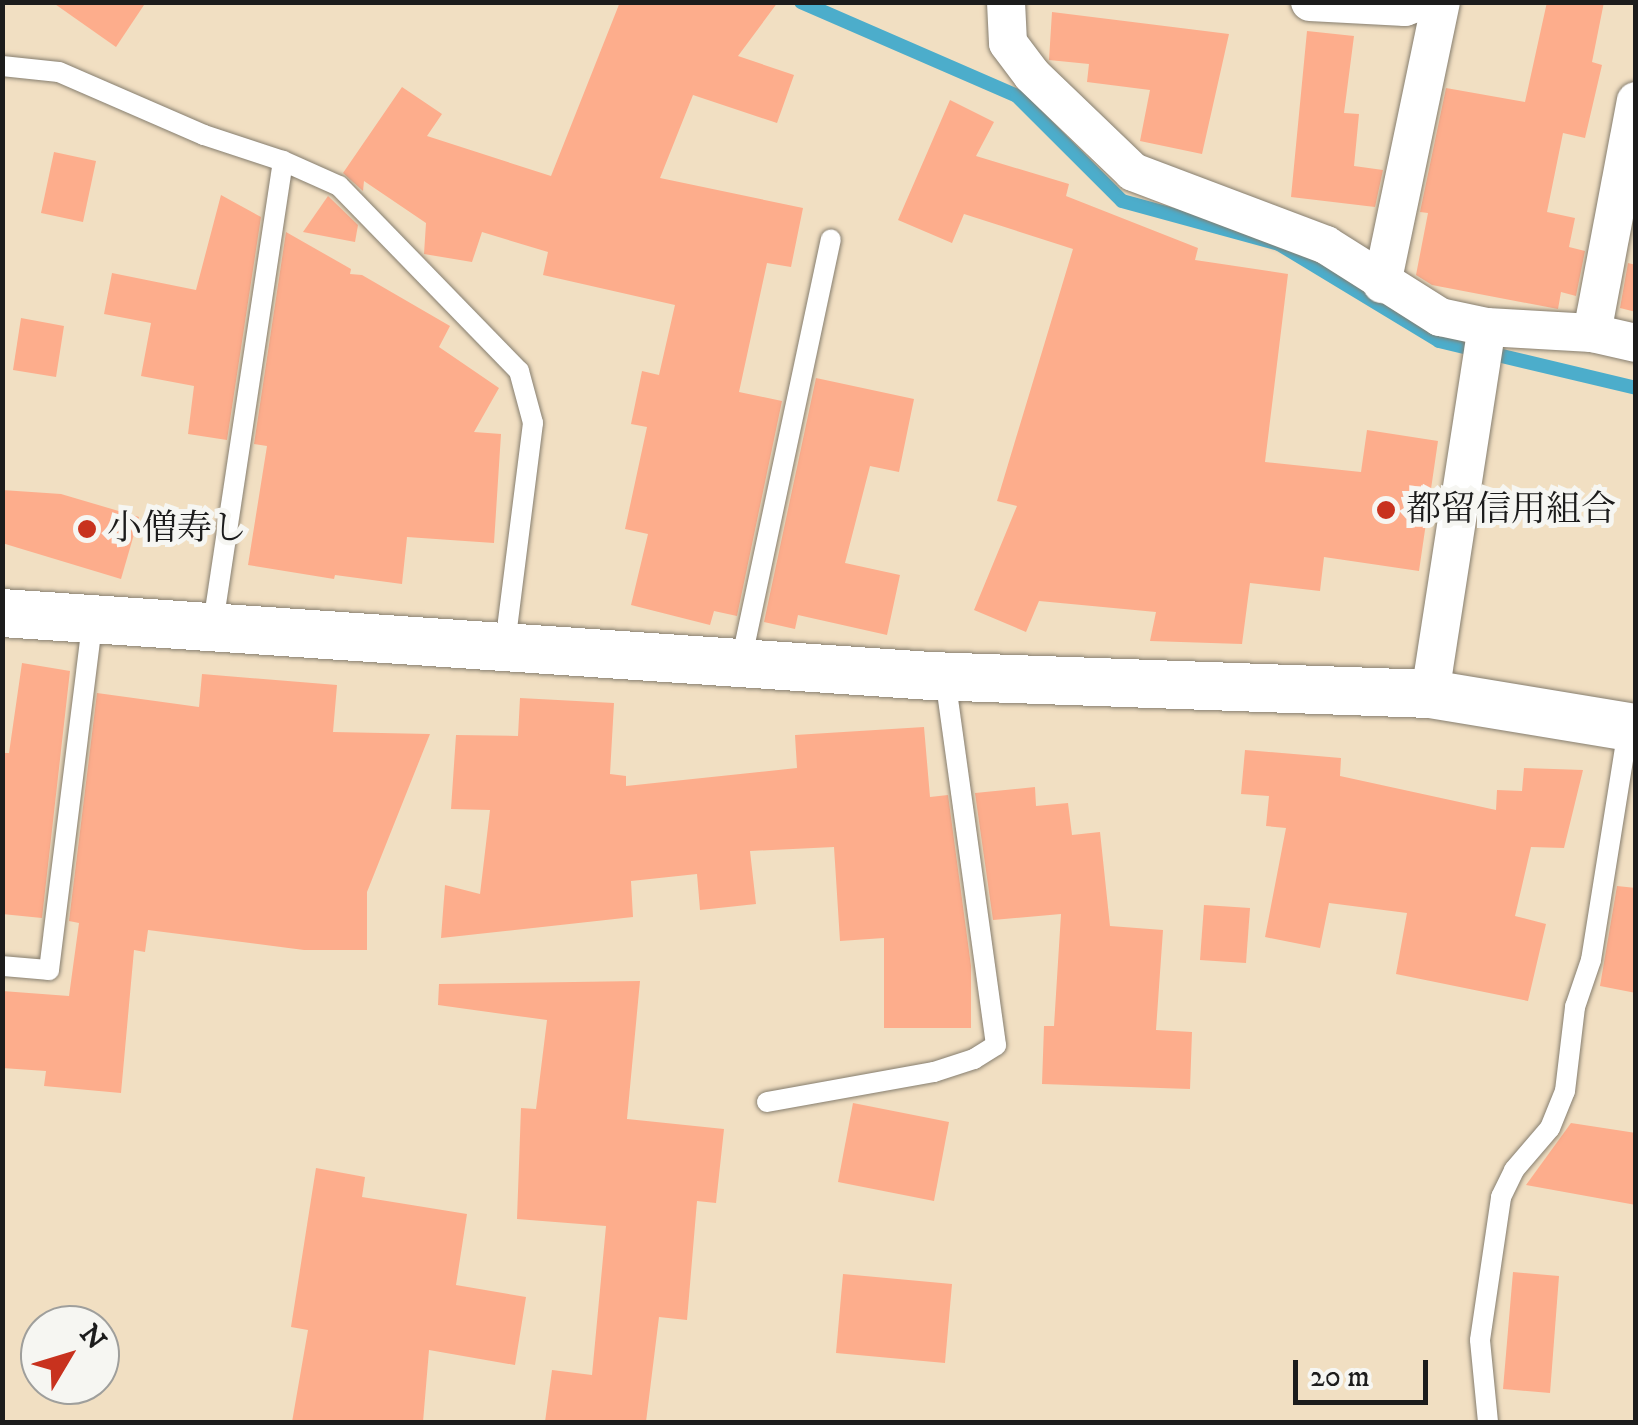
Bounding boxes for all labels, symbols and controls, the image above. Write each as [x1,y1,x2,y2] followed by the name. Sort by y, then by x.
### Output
[1406,489,1616,531] place label: 都留信用組合
[1375,499,1397,521] marker: 都留信用組合
[107,508,247,550] place label: 小僧寿し
[76,518,98,540] marker: 小僧寿し
[20,1305,120,1405] north arrow
[72,1318,113,1357] text: N
[1298,1340,1433,1402] scale bar
[1310,1359,1370,1396] text: 20 m

